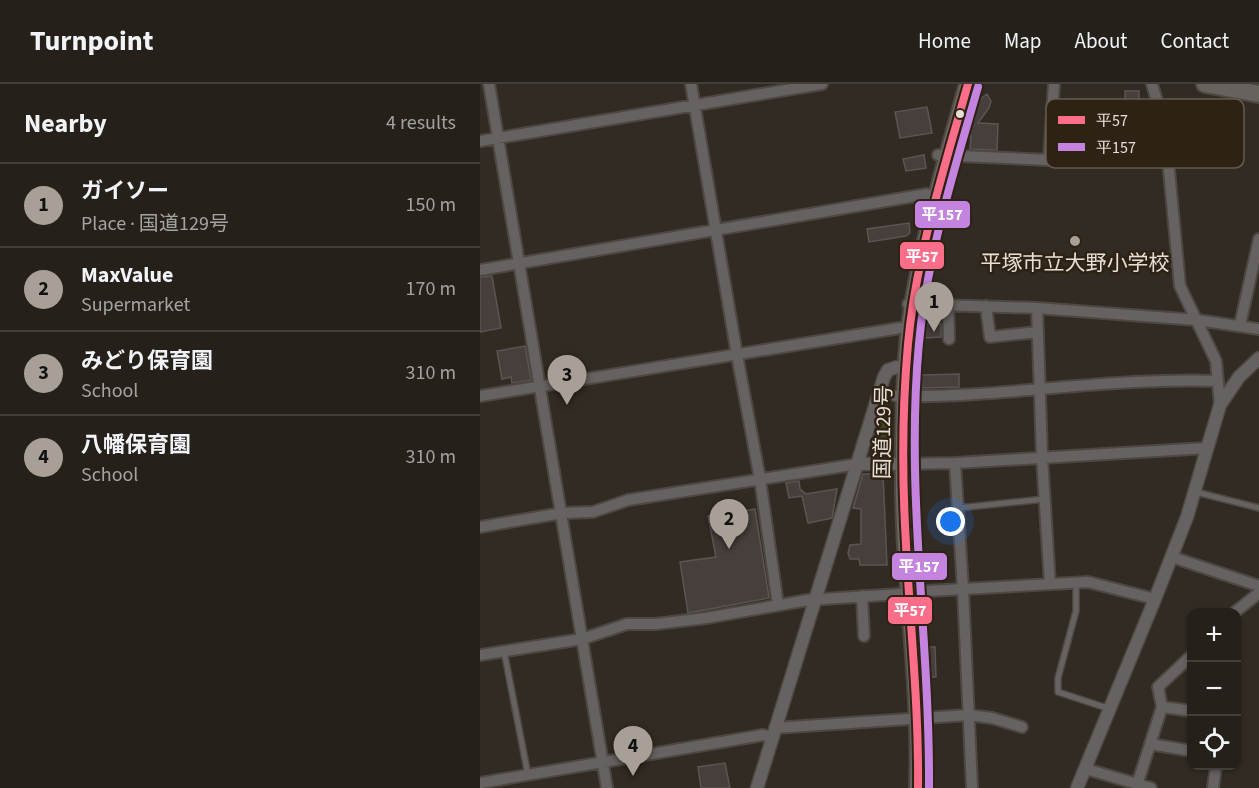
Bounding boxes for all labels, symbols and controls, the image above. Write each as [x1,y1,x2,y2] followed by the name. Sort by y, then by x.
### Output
[30,21,154,61] text: Turnpoint
[918,26,971,56] text: Home
[1004,26,1042,56] text: Map
[1075,26,1127,56] text: About
[1160,26,1229,56] text: Contact
[1046,99,1244,168] legend
[24,105,107,142] text: Nearby
[954,108,966,120] unlabelled marker
[386,109,456,137] text: 4 results
[1096,110,1128,132] text: 平57
[1096,137,1136,159] text: 平157
[81,175,169,207] text: ガイソー
[38,191,49,219] text: 1
[406,191,456,219] text: 150 m
[914,200,971,229] line badge: 平157
[921,204,963,226] text: 平157
[81,210,229,238] text: Place · 国道129号
[1068,234,1082,248] marker: 平塚市立大野小学校
[899,241,945,270] line badge: 平57
[906,246,938,268] text: 平57
[981,248,1170,278] place label: 平塚市立大野小学校
[81,259,174,291] text: MaxValue
[38,275,49,303] text: 2
[406,275,456,303] text: 170 m
[914,282,954,332] pin: 1
[81,291,190,319] text: Supermarket
[81,345,213,377] text: みどり保育園
[548,356,586,405] pin: 3
[38,359,49,387] text: 3
[406,359,456,387] text: 310 m
[81,377,138,405] text: School
[867,385,899,479] street label: 国道129号
[81,429,191,461] text: 八幡保育園
[38,443,49,471] text: 4
[406,443,456,471] text: 310 m
[81,461,138,489] text: School
[710,500,748,549] pin: 2
[936,507,965,536] your location
[891,552,948,581] line badge: 平157
[898,556,940,578] text: 平157
[887,596,933,625] line badge: 平57
[894,600,926,622] text: 平57
[1187,608,1241,770] map controls
[1187,608,1241,662] button: +
[1187,662,1241,716] button: −
[1187,716,1241,770] button: locate
[614,726,652,776] pin: 4

